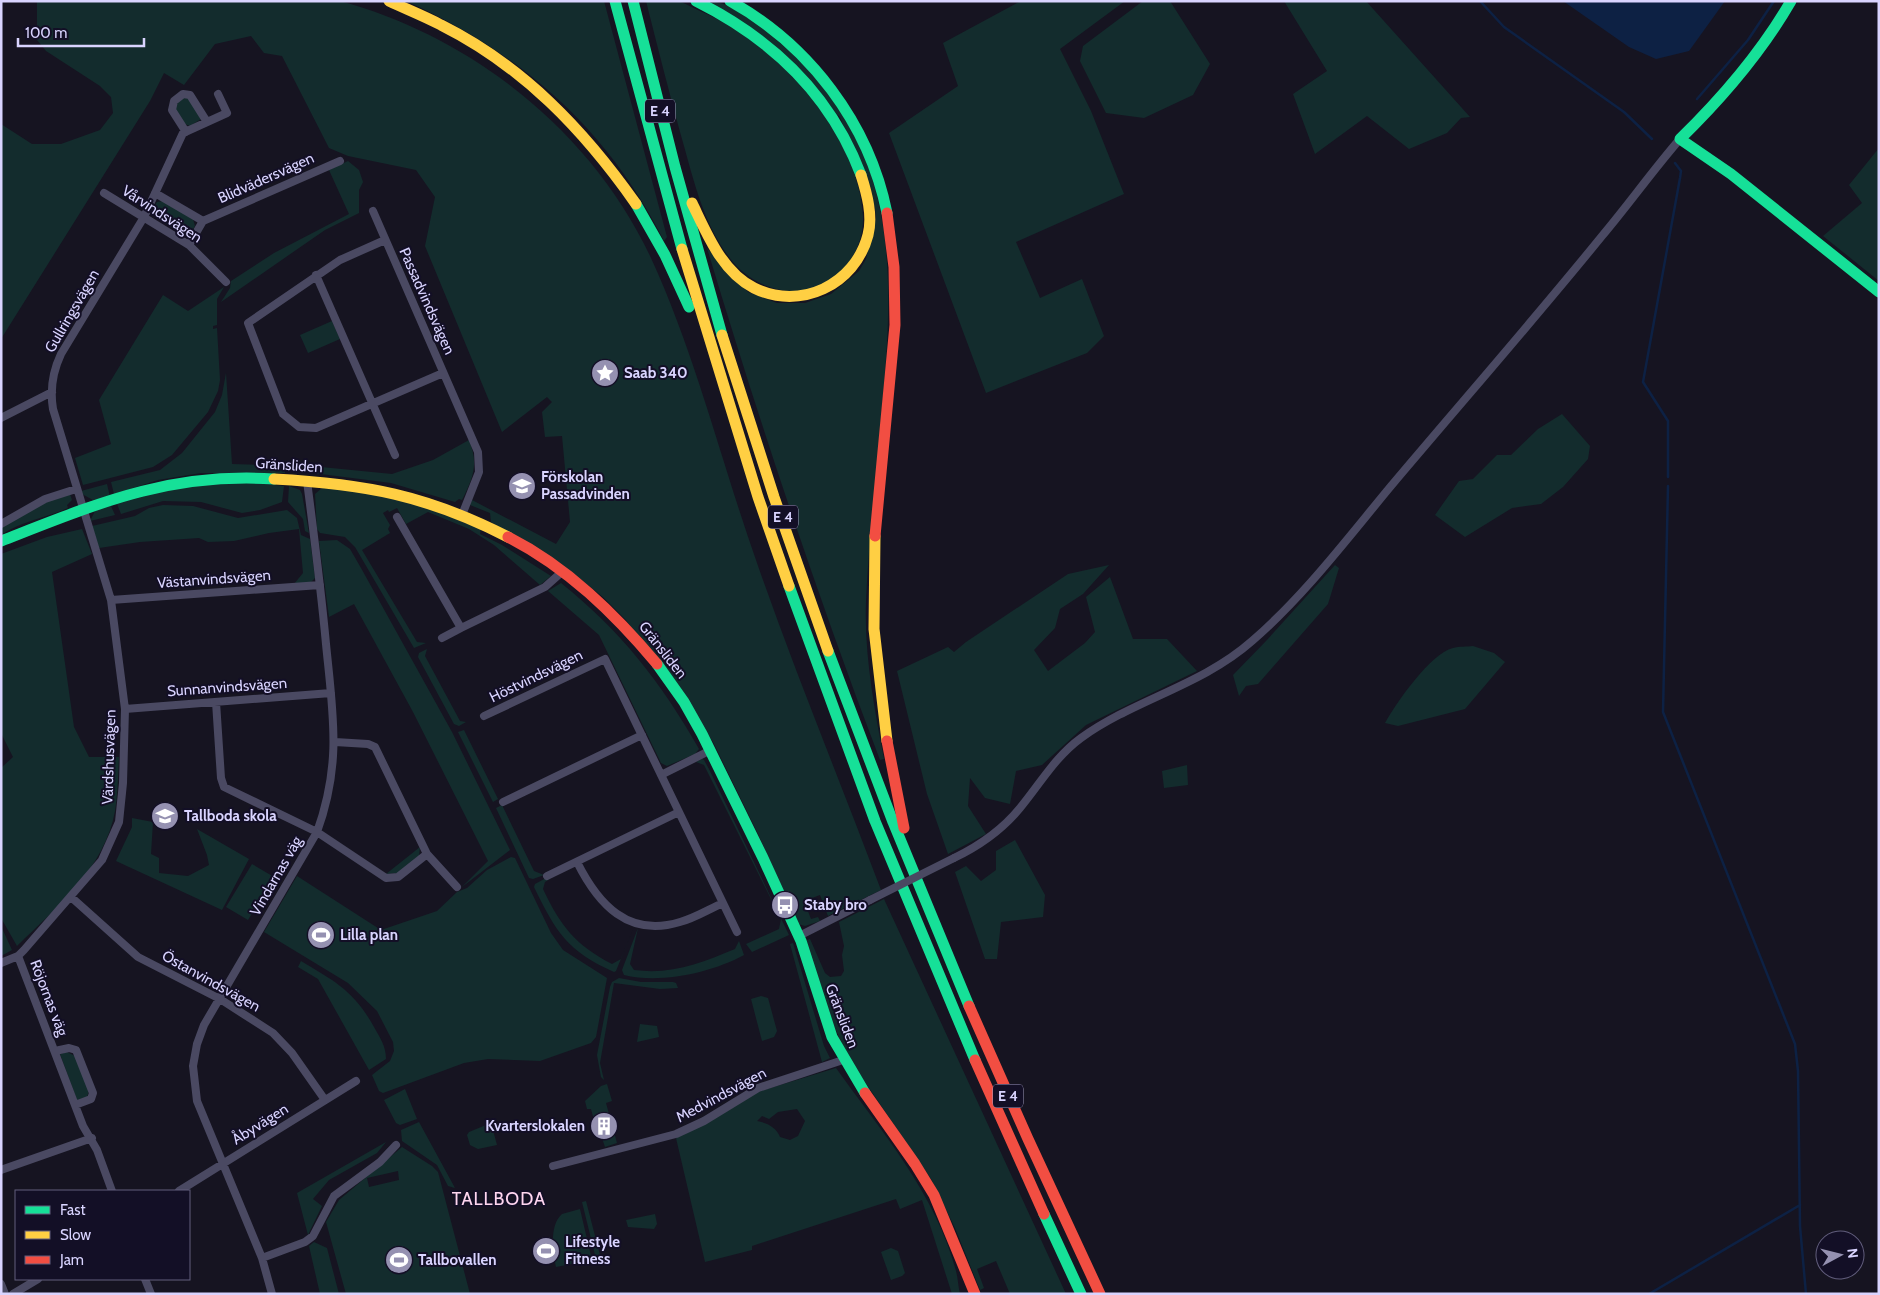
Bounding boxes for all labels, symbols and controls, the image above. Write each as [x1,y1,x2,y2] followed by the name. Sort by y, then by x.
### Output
[18,15,144,47] scale bar
[25,24,67,42] text: 100 m
[645,100,675,122] road number: E 4
[215,149,317,207] street label: Blidvädersvägen
[119,181,205,247] street label: Vårvindsvägen
[395,245,459,357] street label: Passadvindsvägen
[41,266,103,356] street label: Gullringsvägen
[590,358,620,388] place icon: Saab 340
[624,364,688,382] place label: Saab 340
[255,454,323,476] street label: Gränsliden
[541,468,630,503] place label: Förskolan Passadvinden
[507,471,537,501] school or university icon: Förskolan Passadvinden
[768,506,798,528] road number: E 4
[157,566,271,592] street label: Västanvindsvägen
[635,618,691,682] street label: Gränsliden
[486,646,586,706] street label: Höstvindsvägen
[166,674,288,700] street label: Sunnanvindsvägen
[98,709,120,805] street label: Värdshusvägen
[150,801,180,831] school or university icon: Tallboda skola
[184,807,277,825] place label: Tallboda skola
[246,833,306,919] street label: Vindarnas väg
[770,890,800,920] bus stop icon: Staby bro
[804,896,867,914] place label: Staby bro
[306,920,336,950] sports icon: Lilla plan
[340,926,398,944] place label: Lilla plan
[159,947,263,1015] street label: Östanvindsvägen
[26,957,72,1039] street label: Röjornas väg
[821,981,863,1051] street label: Gränsliden
[673,1064,769,1126] street label: Medvindsvägen
[993,1084,1023,1108] road number: E 4
[228,1099,291,1148] street label: Åbyvägen
[589,1111,619,1141] building icon: Kvarterslokalen
[485,1117,585,1135] place label: Kvarterslokalen
[452,1188,546,1210] district label: TALLBODA
[15,1190,190,1280] legend
[60,1201,85,1219] text: Fast
[60,1226,91,1244] text: Slow
[1815,1230,1865,1280] north arrow
[565,1233,620,1268] place label: Lifestyle Fitness
[531,1236,561,1266] sports icon: Lifestyle Fitness
[384,1245,414,1275] sports icon: Tallbovallen
[1843,1247,1862,1259] text: N
[59,1251,84,1269] text: Jam
[418,1251,497,1269] place label: Tallbovallen

